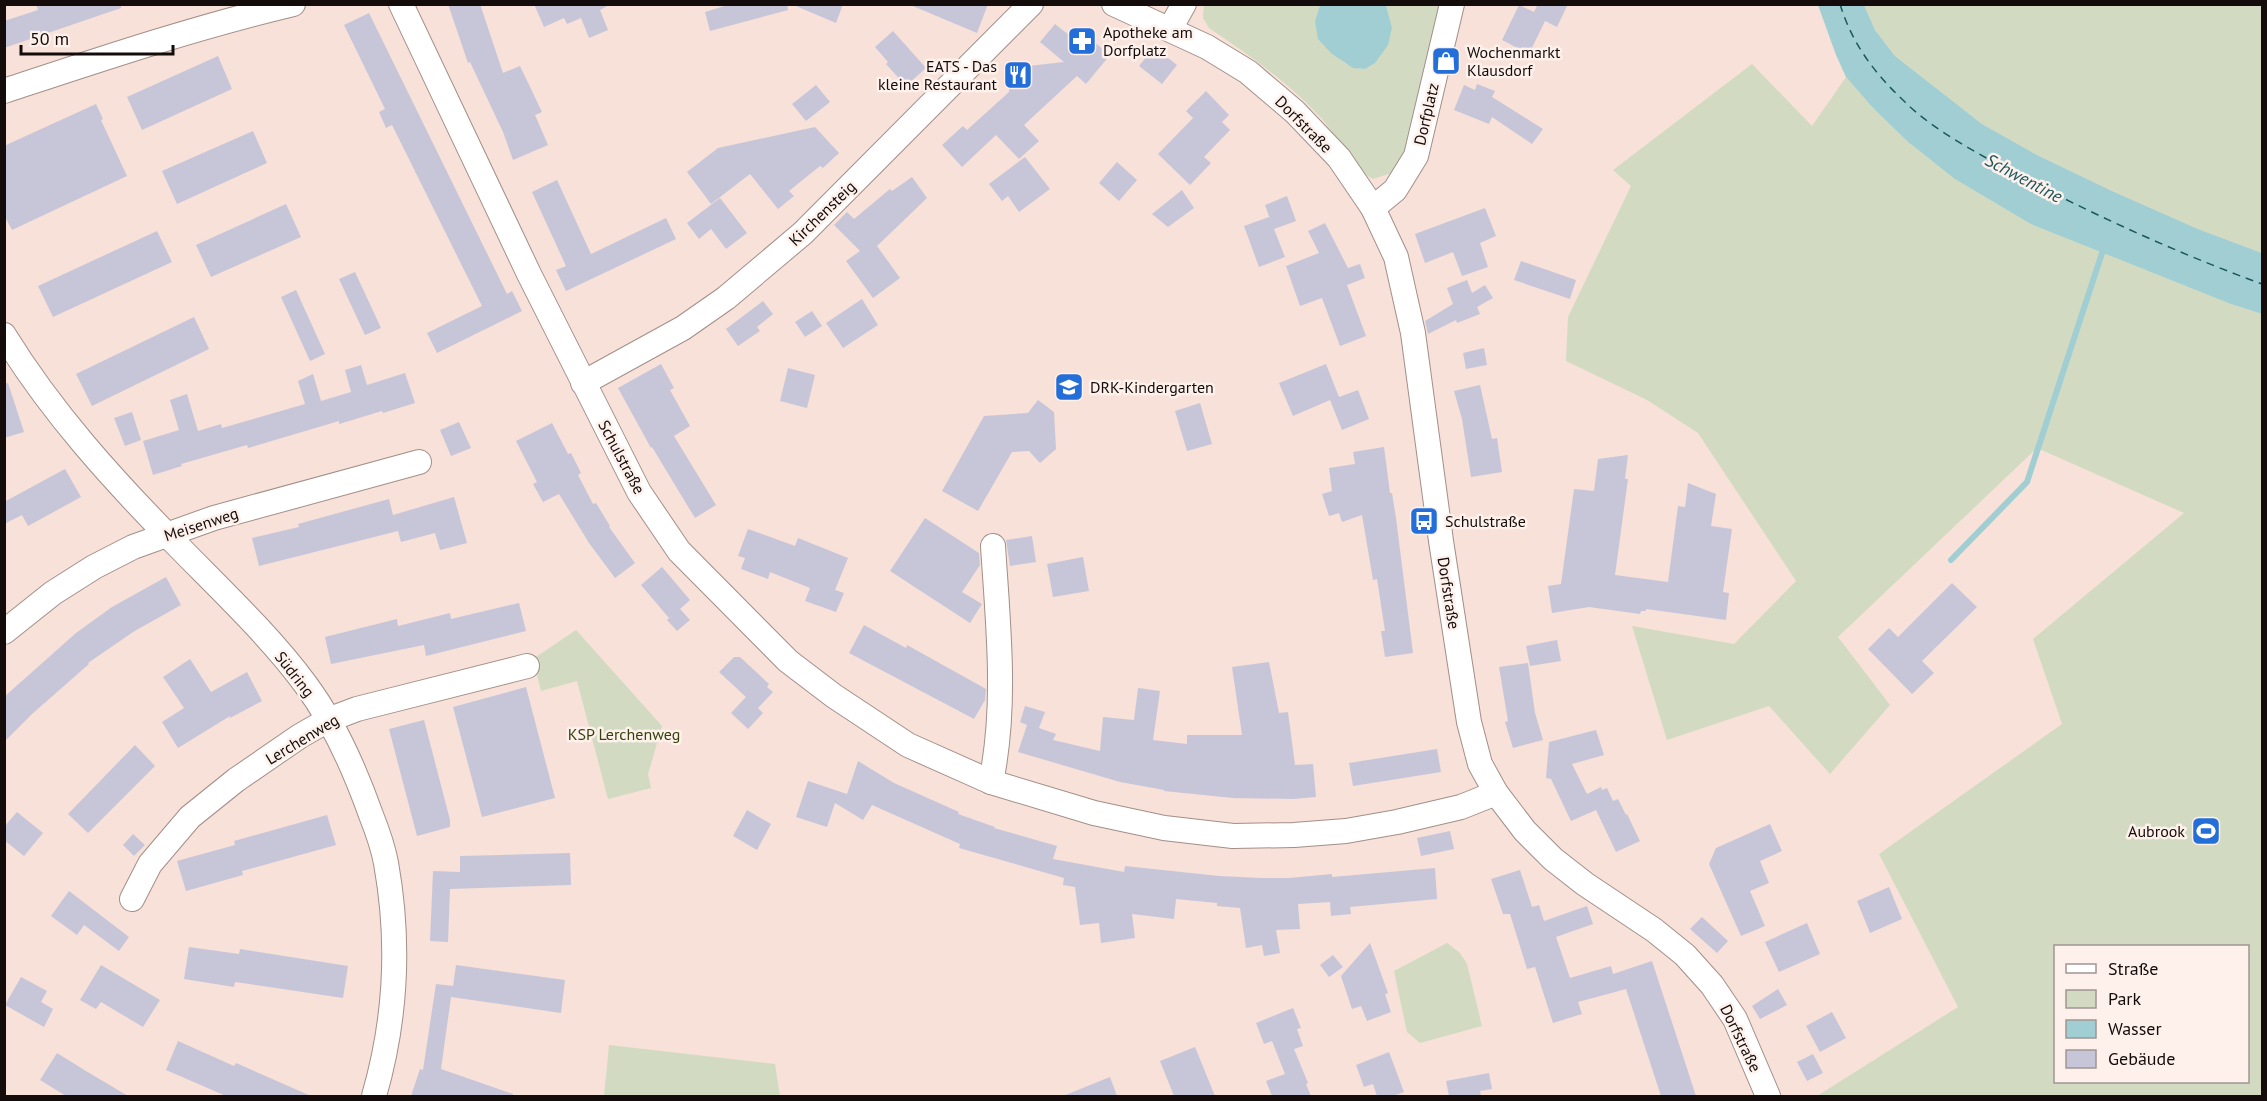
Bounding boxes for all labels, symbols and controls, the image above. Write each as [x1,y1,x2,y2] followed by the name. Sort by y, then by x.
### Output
[21,18,172,56] scale bar
[1103,22,1193,60] place label: Apotheke am Dorfplatz
[1066,25,1098,57] pharmacy icon: Apotheke am Dorfplatz
[30,27,69,50] text: 50 m
[1467,42,1561,80] place label: Wochenmarkt Klausdorf
[1430,45,1462,77] shop icon: Wochenmarkt Klausdorf
[878,56,998,94] place label: EATS - Das kleine Restaurant
[1002,59,1034,91] restaurant icon: EATS - Das kleine Restaurant
[1409,81,1443,147] street label: Dorfplatz
[1271,91,1337,157] street label: Dorfstraße
[1981,148,2067,208] water label: Schwentine
[784,176,860,250] street label: Kirchensteig
[1053,371,1085,403] school or university icon: DRK-Kindergarten
[1090,377,1214,397] place label: DRK-Kindergarten
[594,417,650,497] street label: Schulstraße
[161,503,241,545] street label: Meisenweg
[1408,505,1440,537] bus stop icon: Schulstraße
[1445,511,1526,531] place label: Schulstraße
[1433,556,1465,630] street label: Dorfstraße
[271,647,319,701] street label: Südring
[262,709,342,769] street label: Lerchenweg
[568,724,680,744] park label: KSP Lerchenweg
[2190,815,2222,847] sports icon: Aubrook
[2128,821,2185,841] place label: Aubrook
[2054,945,2249,1083] legend
[2108,957,2159,980] text: Straße
[2108,987,2141,1010] text: Park
[1716,1001,1766,1075] street label: Dorfstraße
[2108,1017,2162,1040] text: Wasser
[2108,1047,2175,1070] text: Gebäude

